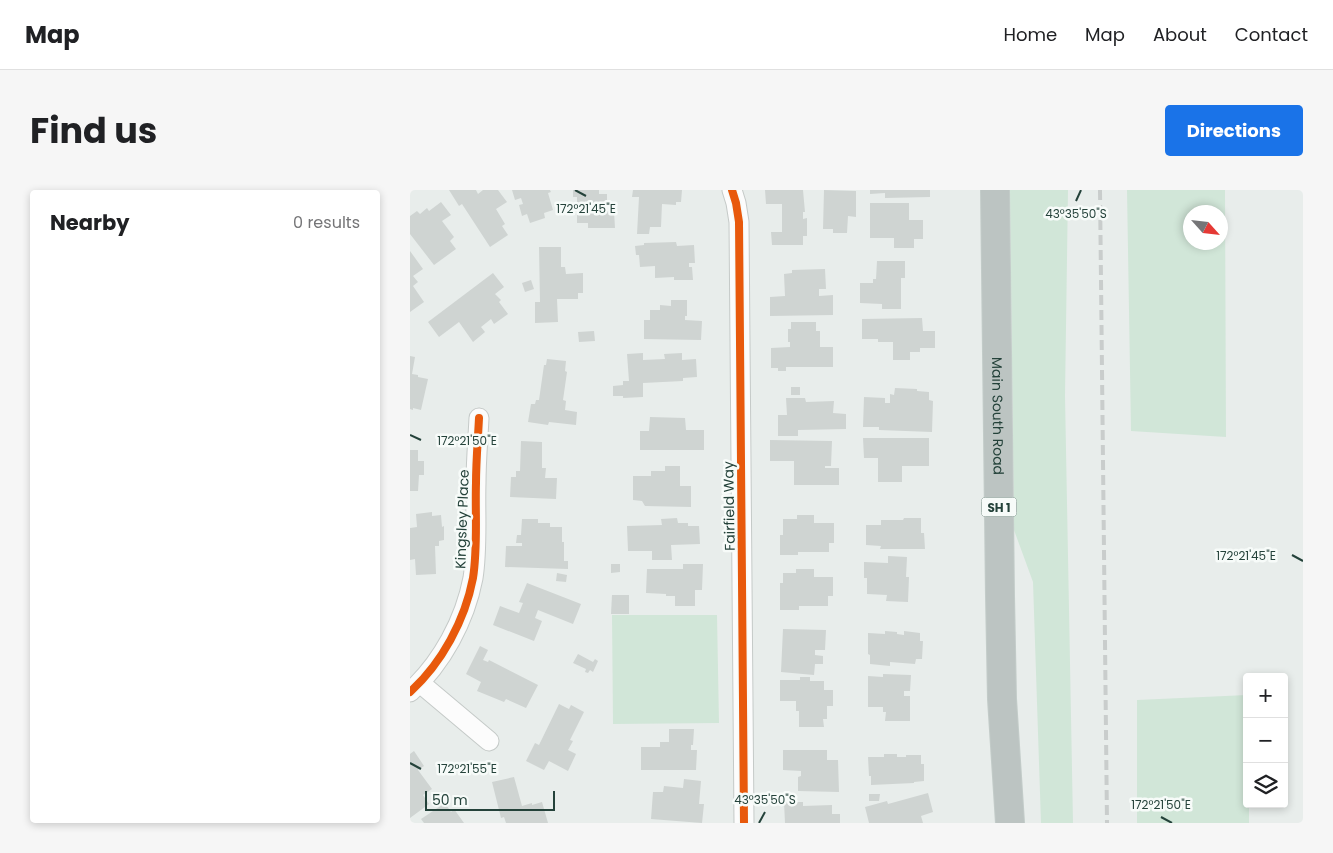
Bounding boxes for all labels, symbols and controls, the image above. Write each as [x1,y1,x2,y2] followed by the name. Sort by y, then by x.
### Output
[25,18,80,51] text: Map
[1003,22,1057,47] text: Home
[1085,22,1125,47] text: Map
[1153,22,1207,47] text: About
[1235,22,1308,47] text: Contact
[1165,105,1303,156] button: Directions
[30,106,157,155] text: Find us
[556,200,616,217] text: 172°21'45"E
[1045,205,1107,222] text: 43°35'50"S
[1183,205,1228,250] north arrow
[50,208,130,237] text: Nearby
[293,211,360,234] text: 0 results
[987,357,1009,475] street label: Main South Road
[437,432,497,449] text: 172°21'50"E
[718,461,740,551] street label: Fairfield Way
[450,469,474,569] street label: Kingsley Place
[982,498,1016,516] road number: SH 1
[1216,547,1276,564] text: 172°21'45"E
[1243,673,1288,808] map controls
[1243,673,1288,718] button: +
[1243,718,1288,763] button: −
[437,760,497,777] text: 172°21'55"E
[1243,763,1288,808] button: layers
[425,788,555,811] scale bar
[432,790,468,810] text: 50 m
[734,791,796,808] text: 43°35'50"S
[1131,796,1191,813] text: 172°21'50"E

